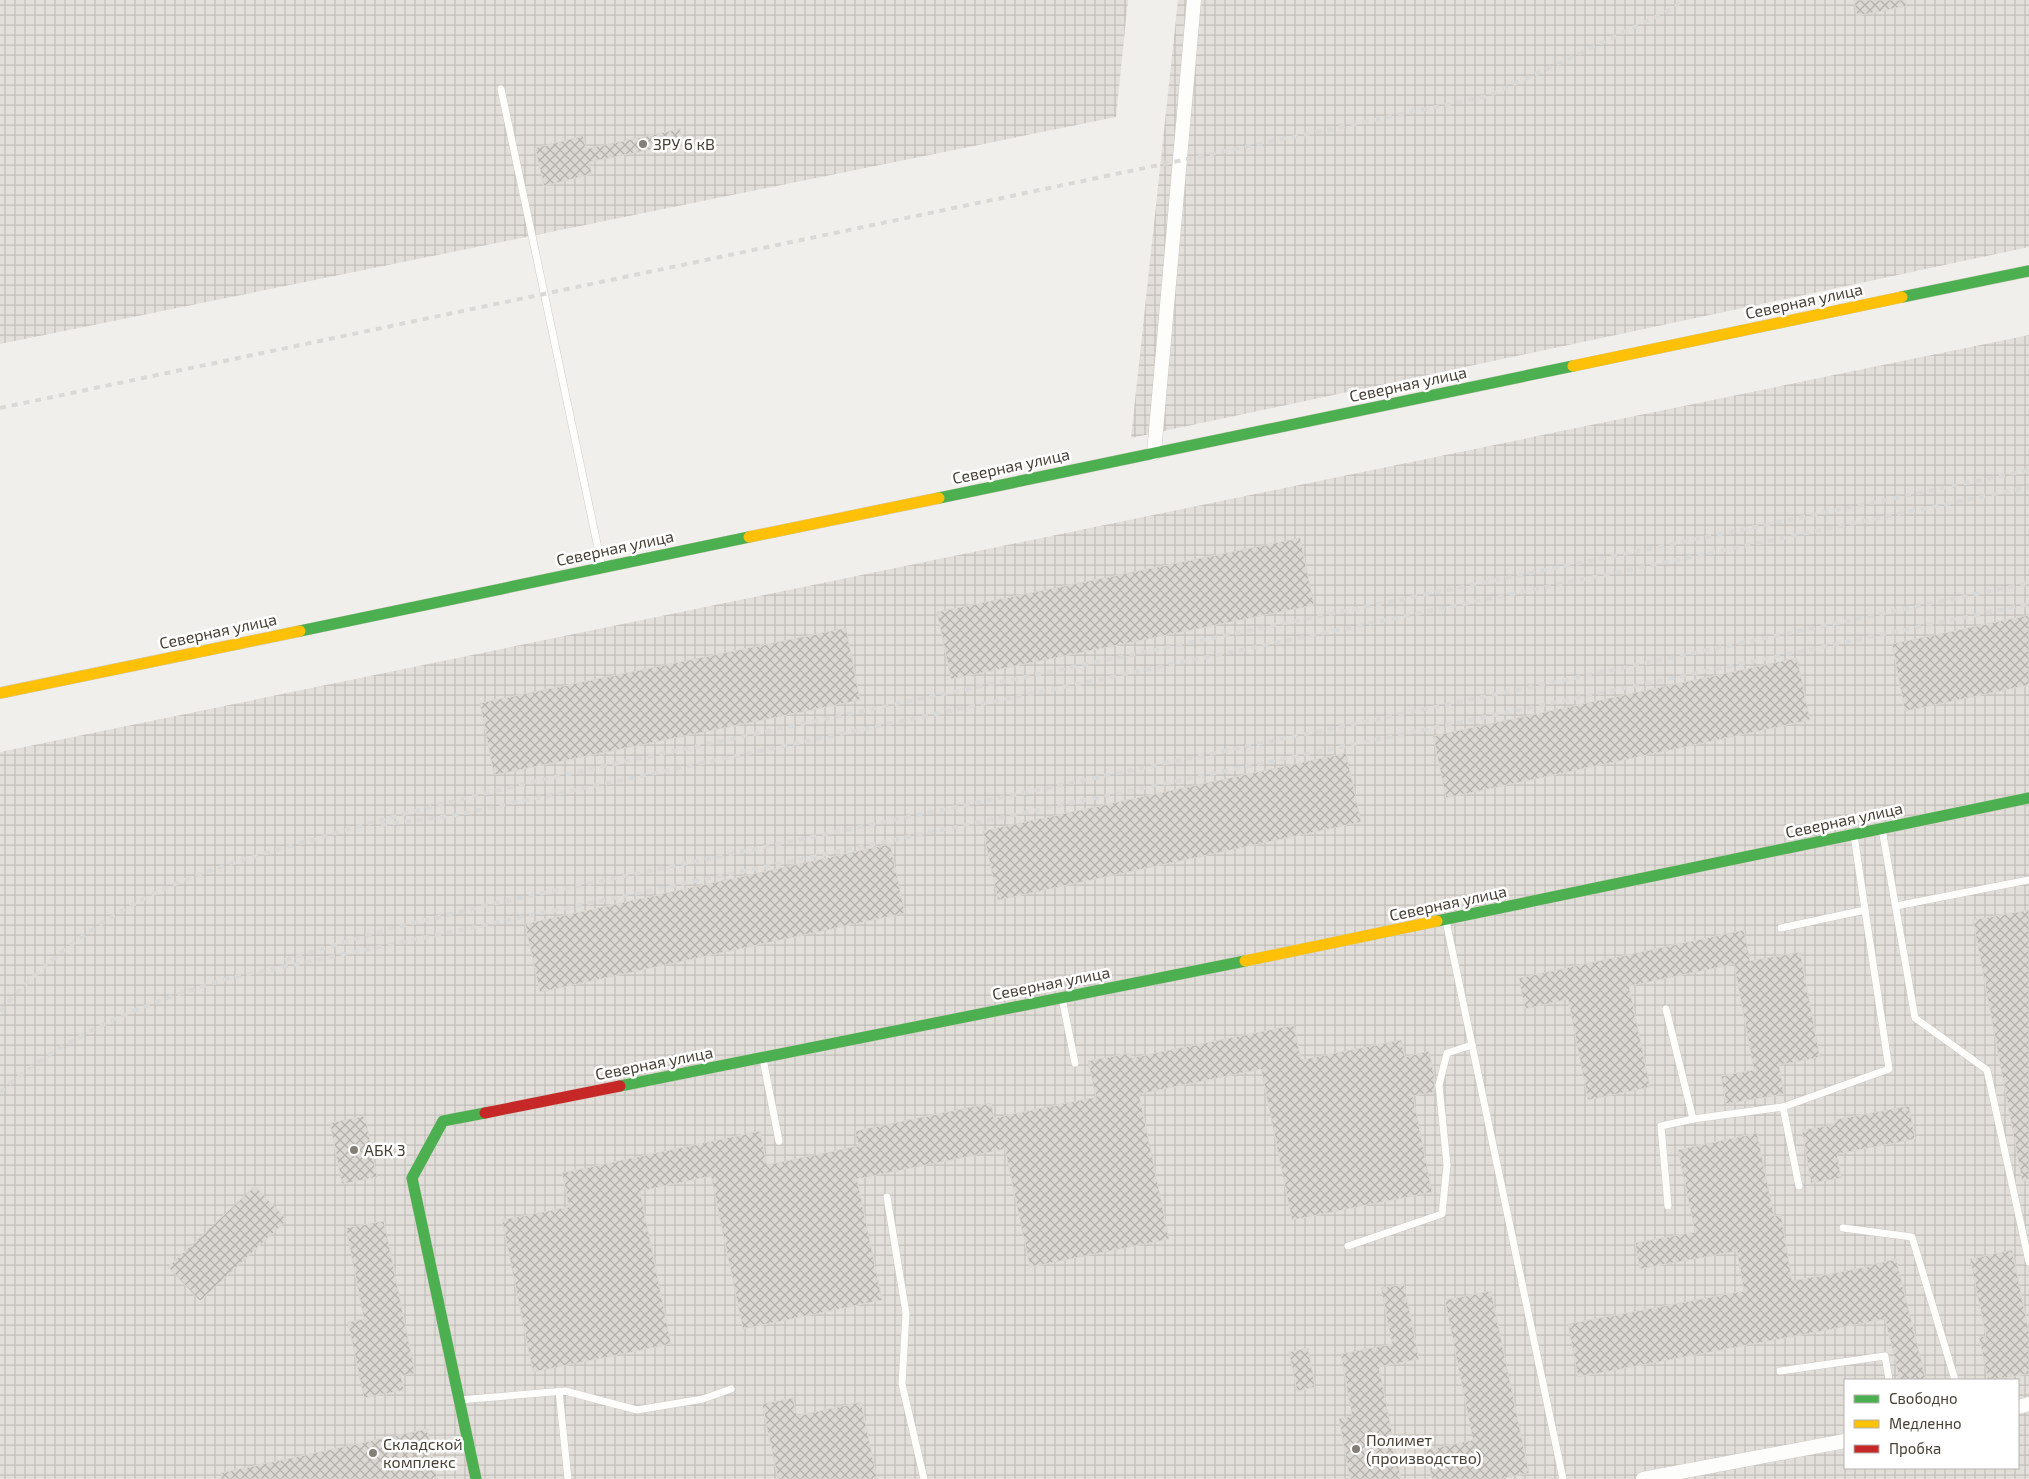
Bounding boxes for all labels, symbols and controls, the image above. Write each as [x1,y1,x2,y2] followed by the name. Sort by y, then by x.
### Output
[653,134,715,153] place label: ЗРУ 6 кВ
[637,138,649,150] marker: ЗРУ 6 кВ
[1743,279,1865,323] street label: Северная улица
[1347,362,1469,406] street label: Северная улица
[950,444,1072,488] street label: Северная улица
[554,526,676,570] street label: Северная улица
[157,609,279,653] street label: Северная улица
[1783,798,1905,842] street label: Северная улица
[1387,881,1509,925] street label: Северная улица
[990,962,1112,1004] street label: Северная улица
[593,1042,715,1084] street label: Северная улица
[364,1140,406,1159] place label: АБК 3
[348,1144,360,1156] marker: АБК 3
[1844,1379,2019,1469] legend
[1889,1389,1958,1407] text: Свободно
[1889,1414,1962,1432] text: Медленно
[1366,1430,1482,1467] place label: Полимет (производство)
[383,1434,463,1471] place label: Складской комплекс
[1889,1439,1941,1457] text: Пробка
[1350,1443,1362,1455] marker: Полимет (производство)
[367,1447,379,1459] marker: Складской комплекс

